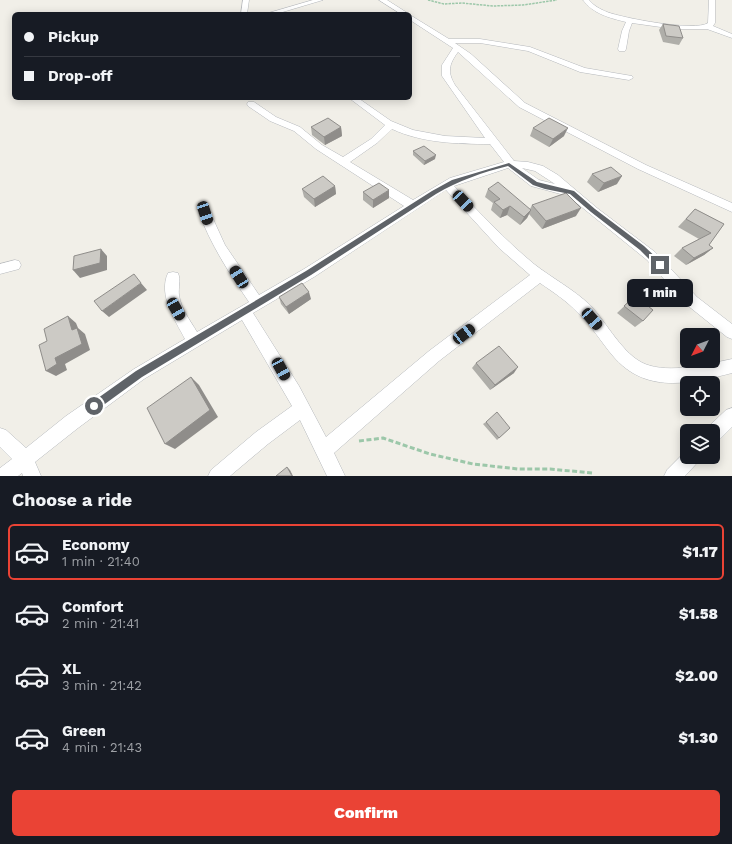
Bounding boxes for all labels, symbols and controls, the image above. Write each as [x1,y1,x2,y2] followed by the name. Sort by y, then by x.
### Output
[48,28,99,46] text: Pickup
[48,67,113,85] text: Drop-off
[450,188,476,214] car
[196,200,214,226] car
[651,256,669,274] route end
[228,264,250,290] car
[627,279,693,307] callout: 1 min
[643,285,677,300] text: 1 min
[165,296,187,322] car
[580,306,604,332] car
[451,322,477,346] car
[680,328,720,368] north arrow
[680,328,720,464] map controls
[270,356,292,382] car
[680,376,720,416] button: locate
[85,397,103,415] route start
[680,424,720,464] button: layers
[12,489,132,510] text: Choose a ride
[14,534,50,570] icon: car
[62,536,129,554] text: Economy
[682,543,718,561] text: $1.17
[62,554,140,569] text: 1 min · 21:40
[14,596,50,632] icon: car
[62,598,123,616] text: Comfort
[679,605,718,623] text: $1.58
[62,616,139,631] text: 2 min · 21:41
[14,658,50,694] icon: car
[62,660,81,678] text: XL
[675,667,718,685] text: $2.00
[62,678,142,693] text: 3 min · 21:42
[14,720,50,756] icon: car
[62,722,106,740] text: Green
[678,729,718,747] text: $1.30
[62,740,142,755] text: 4 min · 21:43
[12,790,720,836] button: Confirm

